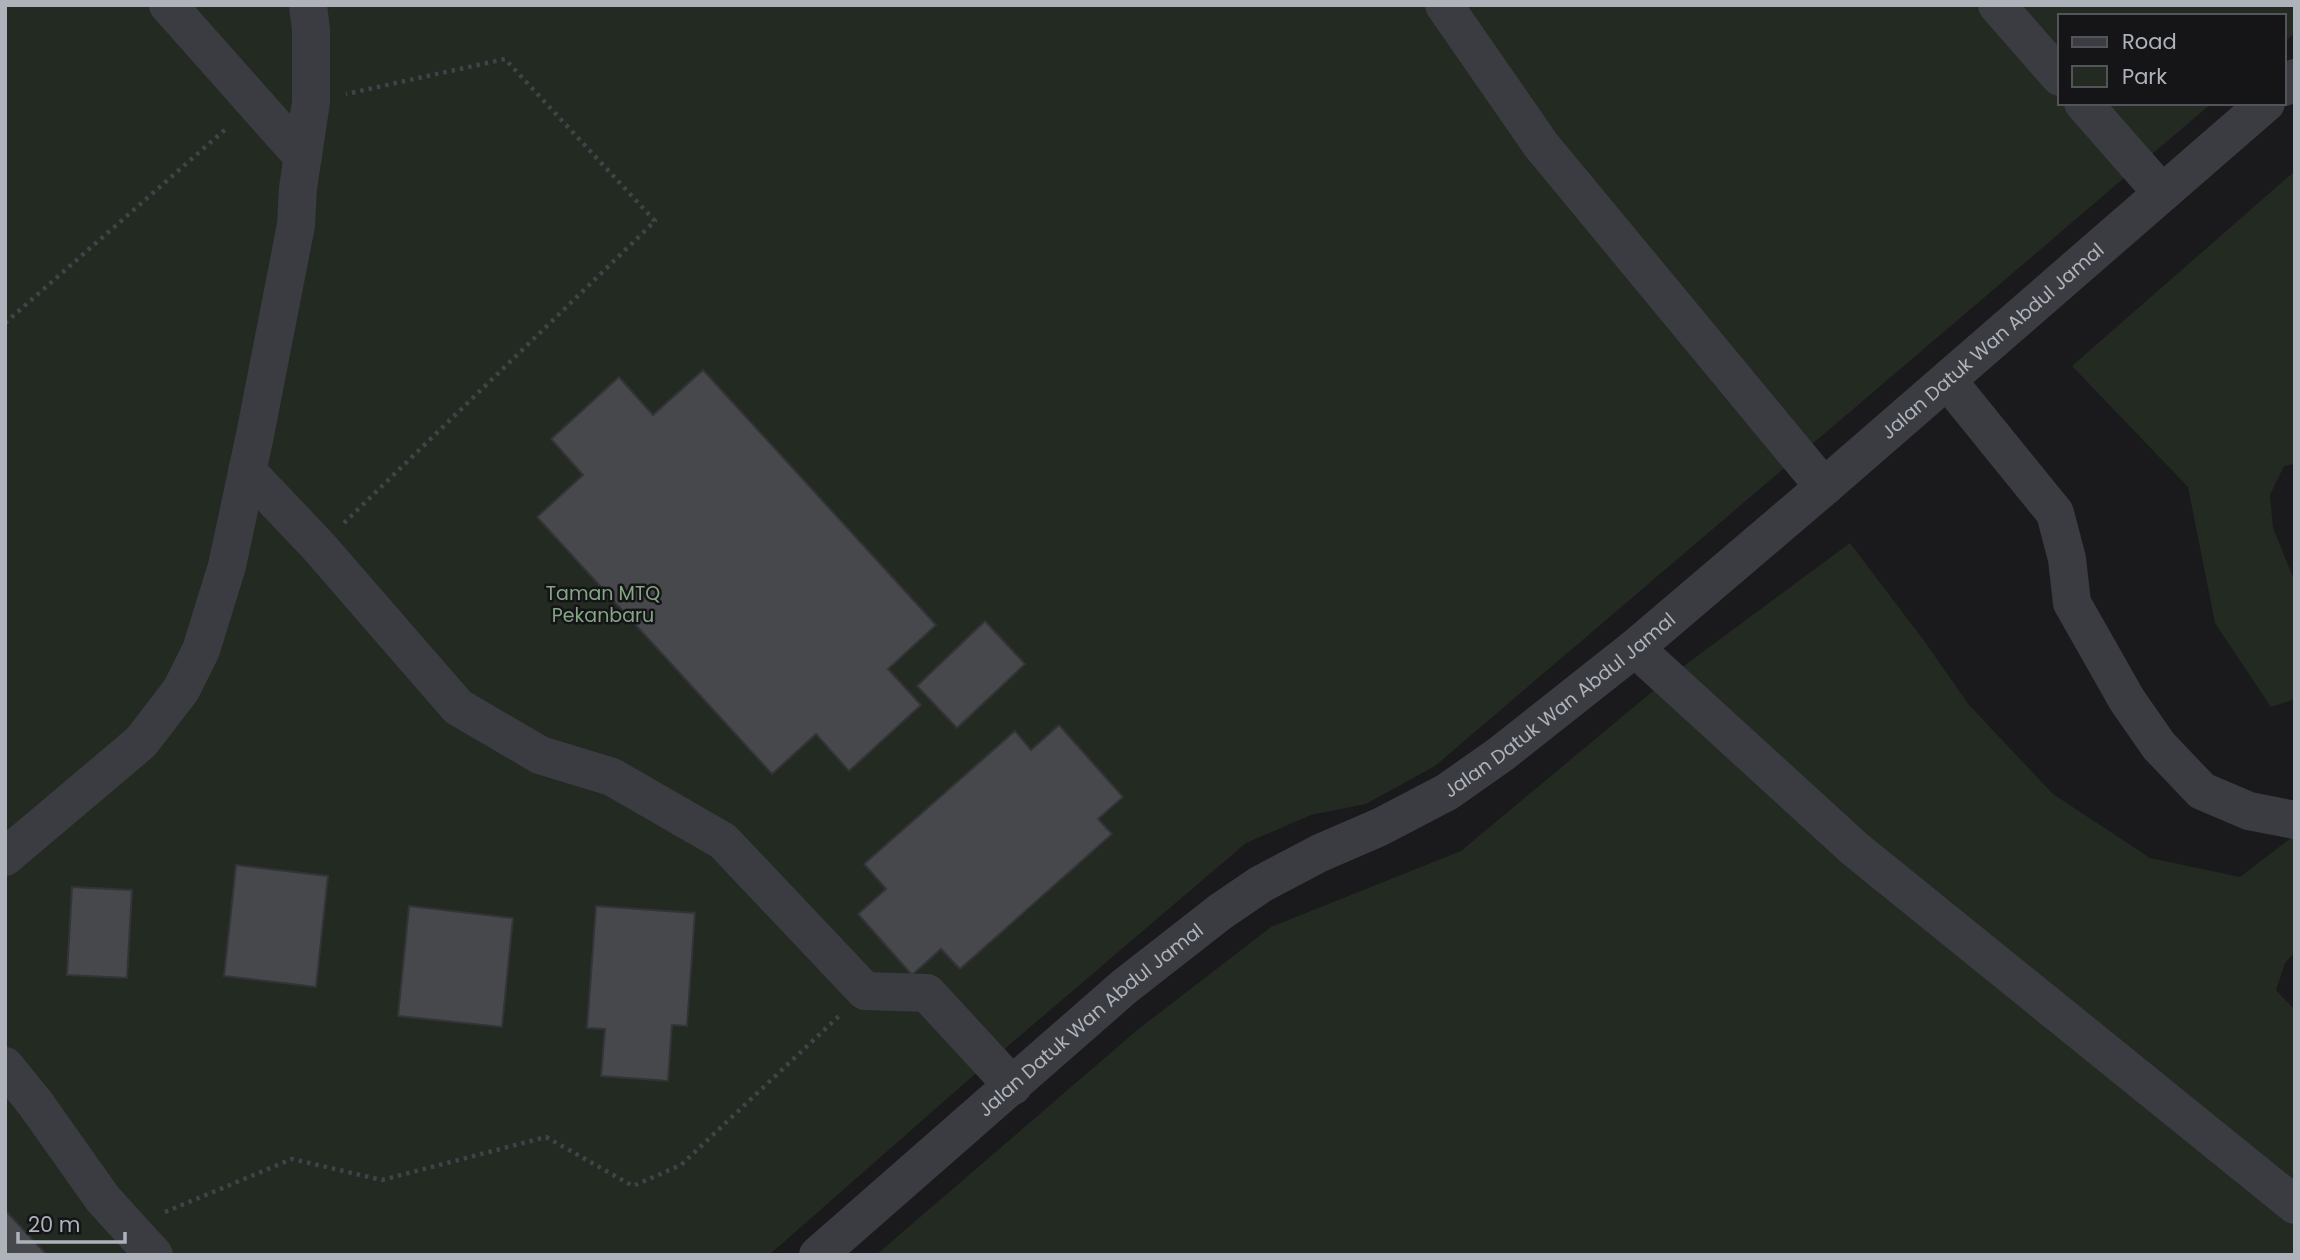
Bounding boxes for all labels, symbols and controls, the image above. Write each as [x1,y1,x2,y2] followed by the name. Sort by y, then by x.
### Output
[2058,14,2286,105] legend
[2122,27,2177,56] text: Road
[2122,62,2167,91] text: Park
[1875,237,2110,446] street label: Jalan Datuk Wan Abdul Jamal
[546,580,660,629] park label: Taman MTQ Pekanbaru
[1438,606,1681,804] street label: Jalan Datuk Wan Abdul Jamal
[972,917,1209,1123] street label: Jalan Datuk Wan Abdul Jamal
[18,1200,124,1244] scale bar
[28,1210,81,1239] text: 20 m

